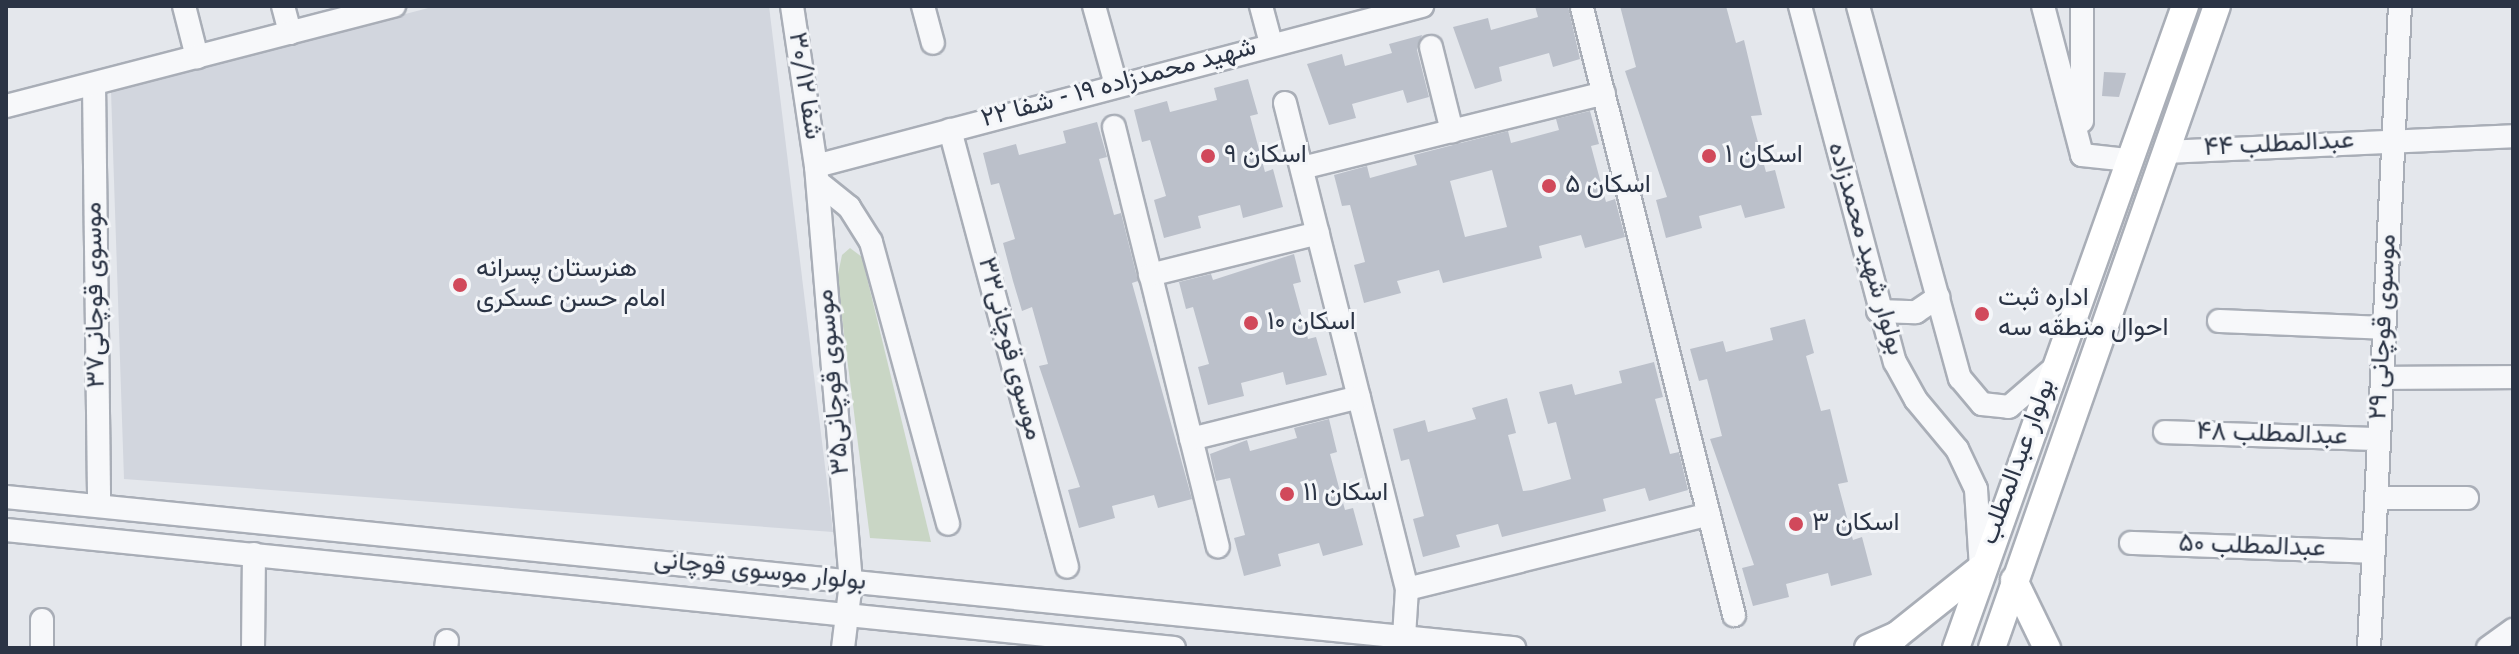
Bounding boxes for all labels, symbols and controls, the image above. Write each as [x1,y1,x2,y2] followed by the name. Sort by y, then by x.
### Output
[780,30,828,142] street label: شفا ۳۰/۱۲
[978,32,1260,136] street label: شهید محمدزاده ۱۹ - شفا ۲۲
[2203,125,2355,165] street label: عبدالمطلب ۴۴
[1820,139,1910,359] street label: بولوار شهید محمدزاده
[1224,140,1307,172] place label: اسکان ۹
[1725,140,1803,172] place label: اسکان ۱
[1199,147,1217,165] marker: اسکان ۹
[1700,147,1718,165] marker: اسکان ۱
[1565,170,1651,202] place label: اسکان ۵
[1540,177,1558,195] marker: اسکان ۵
[79,202,113,388] street label: موسوی قوچانی۳۷
[2364,233,2404,421] street label: موسوی قوچانی ۲۹
[476,254,666,316] place label: هنرستان پسرانه امام حسن عسکری
[970,254,1048,444] street label: موسوی قوچانی۳۳
[451,276,469,294] marker: هنرستان پسرانه امام حسن عسکری
[1998,283,2168,344] place label: اداره ثبت احوال منطقه سه
[810,288,858,476] street label: موسوی قوچانی۳۵
[1973,305,1991,323] marker: اداره ثبت احوال منطقه سه
[1267,307,1356,339] place label: اسکان ۱۰
[1242,314,1260,332] marker: اسکان ۱۰
[1975,375,2063,549] street label: بولوار عبدالمطلب
[2196,417,2348,453] street label: عبدالمطلب ۴۸
[1303,478,1388,510] place label: اسکان ۱۱
[1278,485,1296,503] marker: اسکان ۱۱
[1812,508,1899,540] place label: اسکان ۳
[1787,515,1805,533] marker: اسکان ۳
[2178,529,2326,565] street label: عبدالمطلب ۵۰
[652,545,868,599] street label: بولوار موسوی قوچانی

